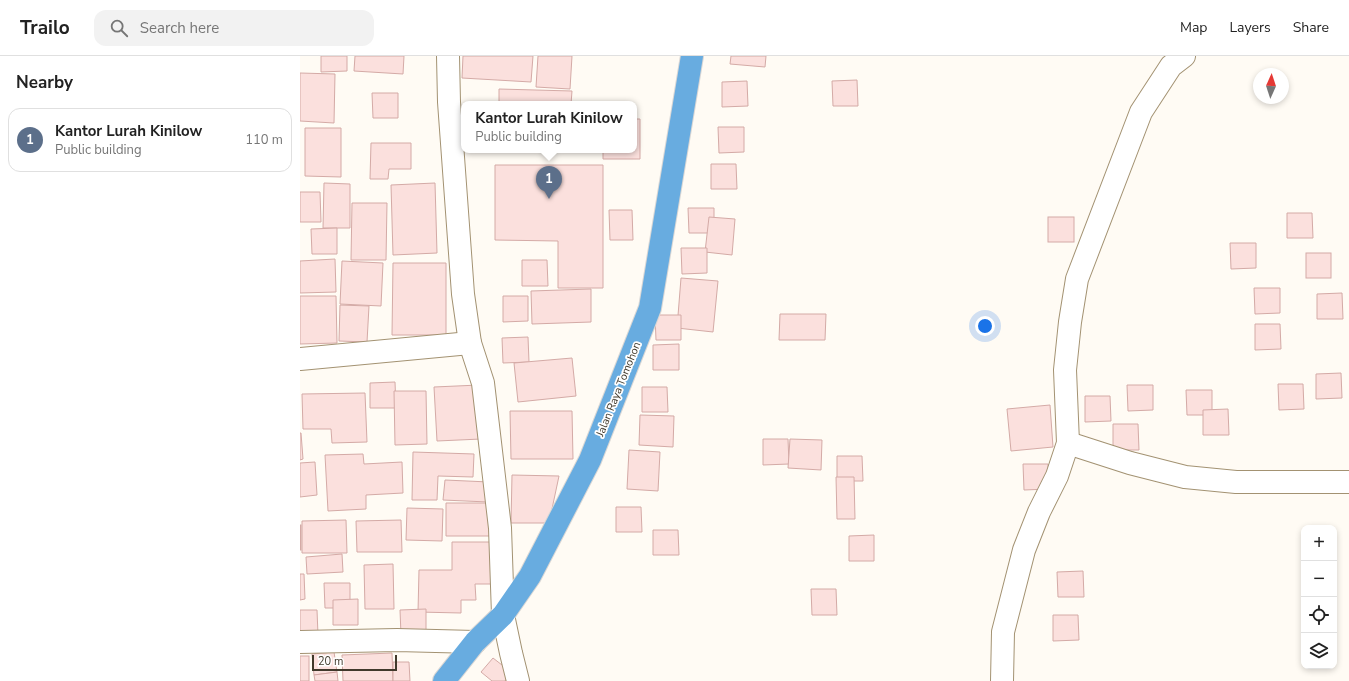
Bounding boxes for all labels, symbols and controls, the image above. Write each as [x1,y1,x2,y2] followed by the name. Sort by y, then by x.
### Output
[94,10,374,46] search box
[20,15,70,41] text: Trailo
[108,17,130,39] icon: search
[140,18,219,38] text: Search here
[1180,18,1207,37] text: Map
[1229,18,1271,37] text: Layers
[1293,18,1329,37] text: Share
[1253,68,1289,104] north arrow
[16,71,73,94] text: Nearby
[461,101,637,153] popup
[475,108,623,128] text: Kantor Lurah Kinilow
[55,121,202,141] text: Kantor Lurah Kinilow
[475,128,562,146] text: Public building
[26,131,34,149] text: 1
[245,131,283,149] text: 110 m
[55,141,142,159] text: Public building
[536,166,562,199] pin: 1
[975,316,995,336] your location
[592,340,644,440] street label: Jalan Raya Tomohon
[1301,525,1337,669] map controls
[1301,525,1337,561] button: +
[1301,561,1337,597] button: −
[1301,597,1337,633] button: locate
[1301,633,1337,669] button: layers
[312,653,397,672] scale bar
[318,654,343,669] text: 20 m

